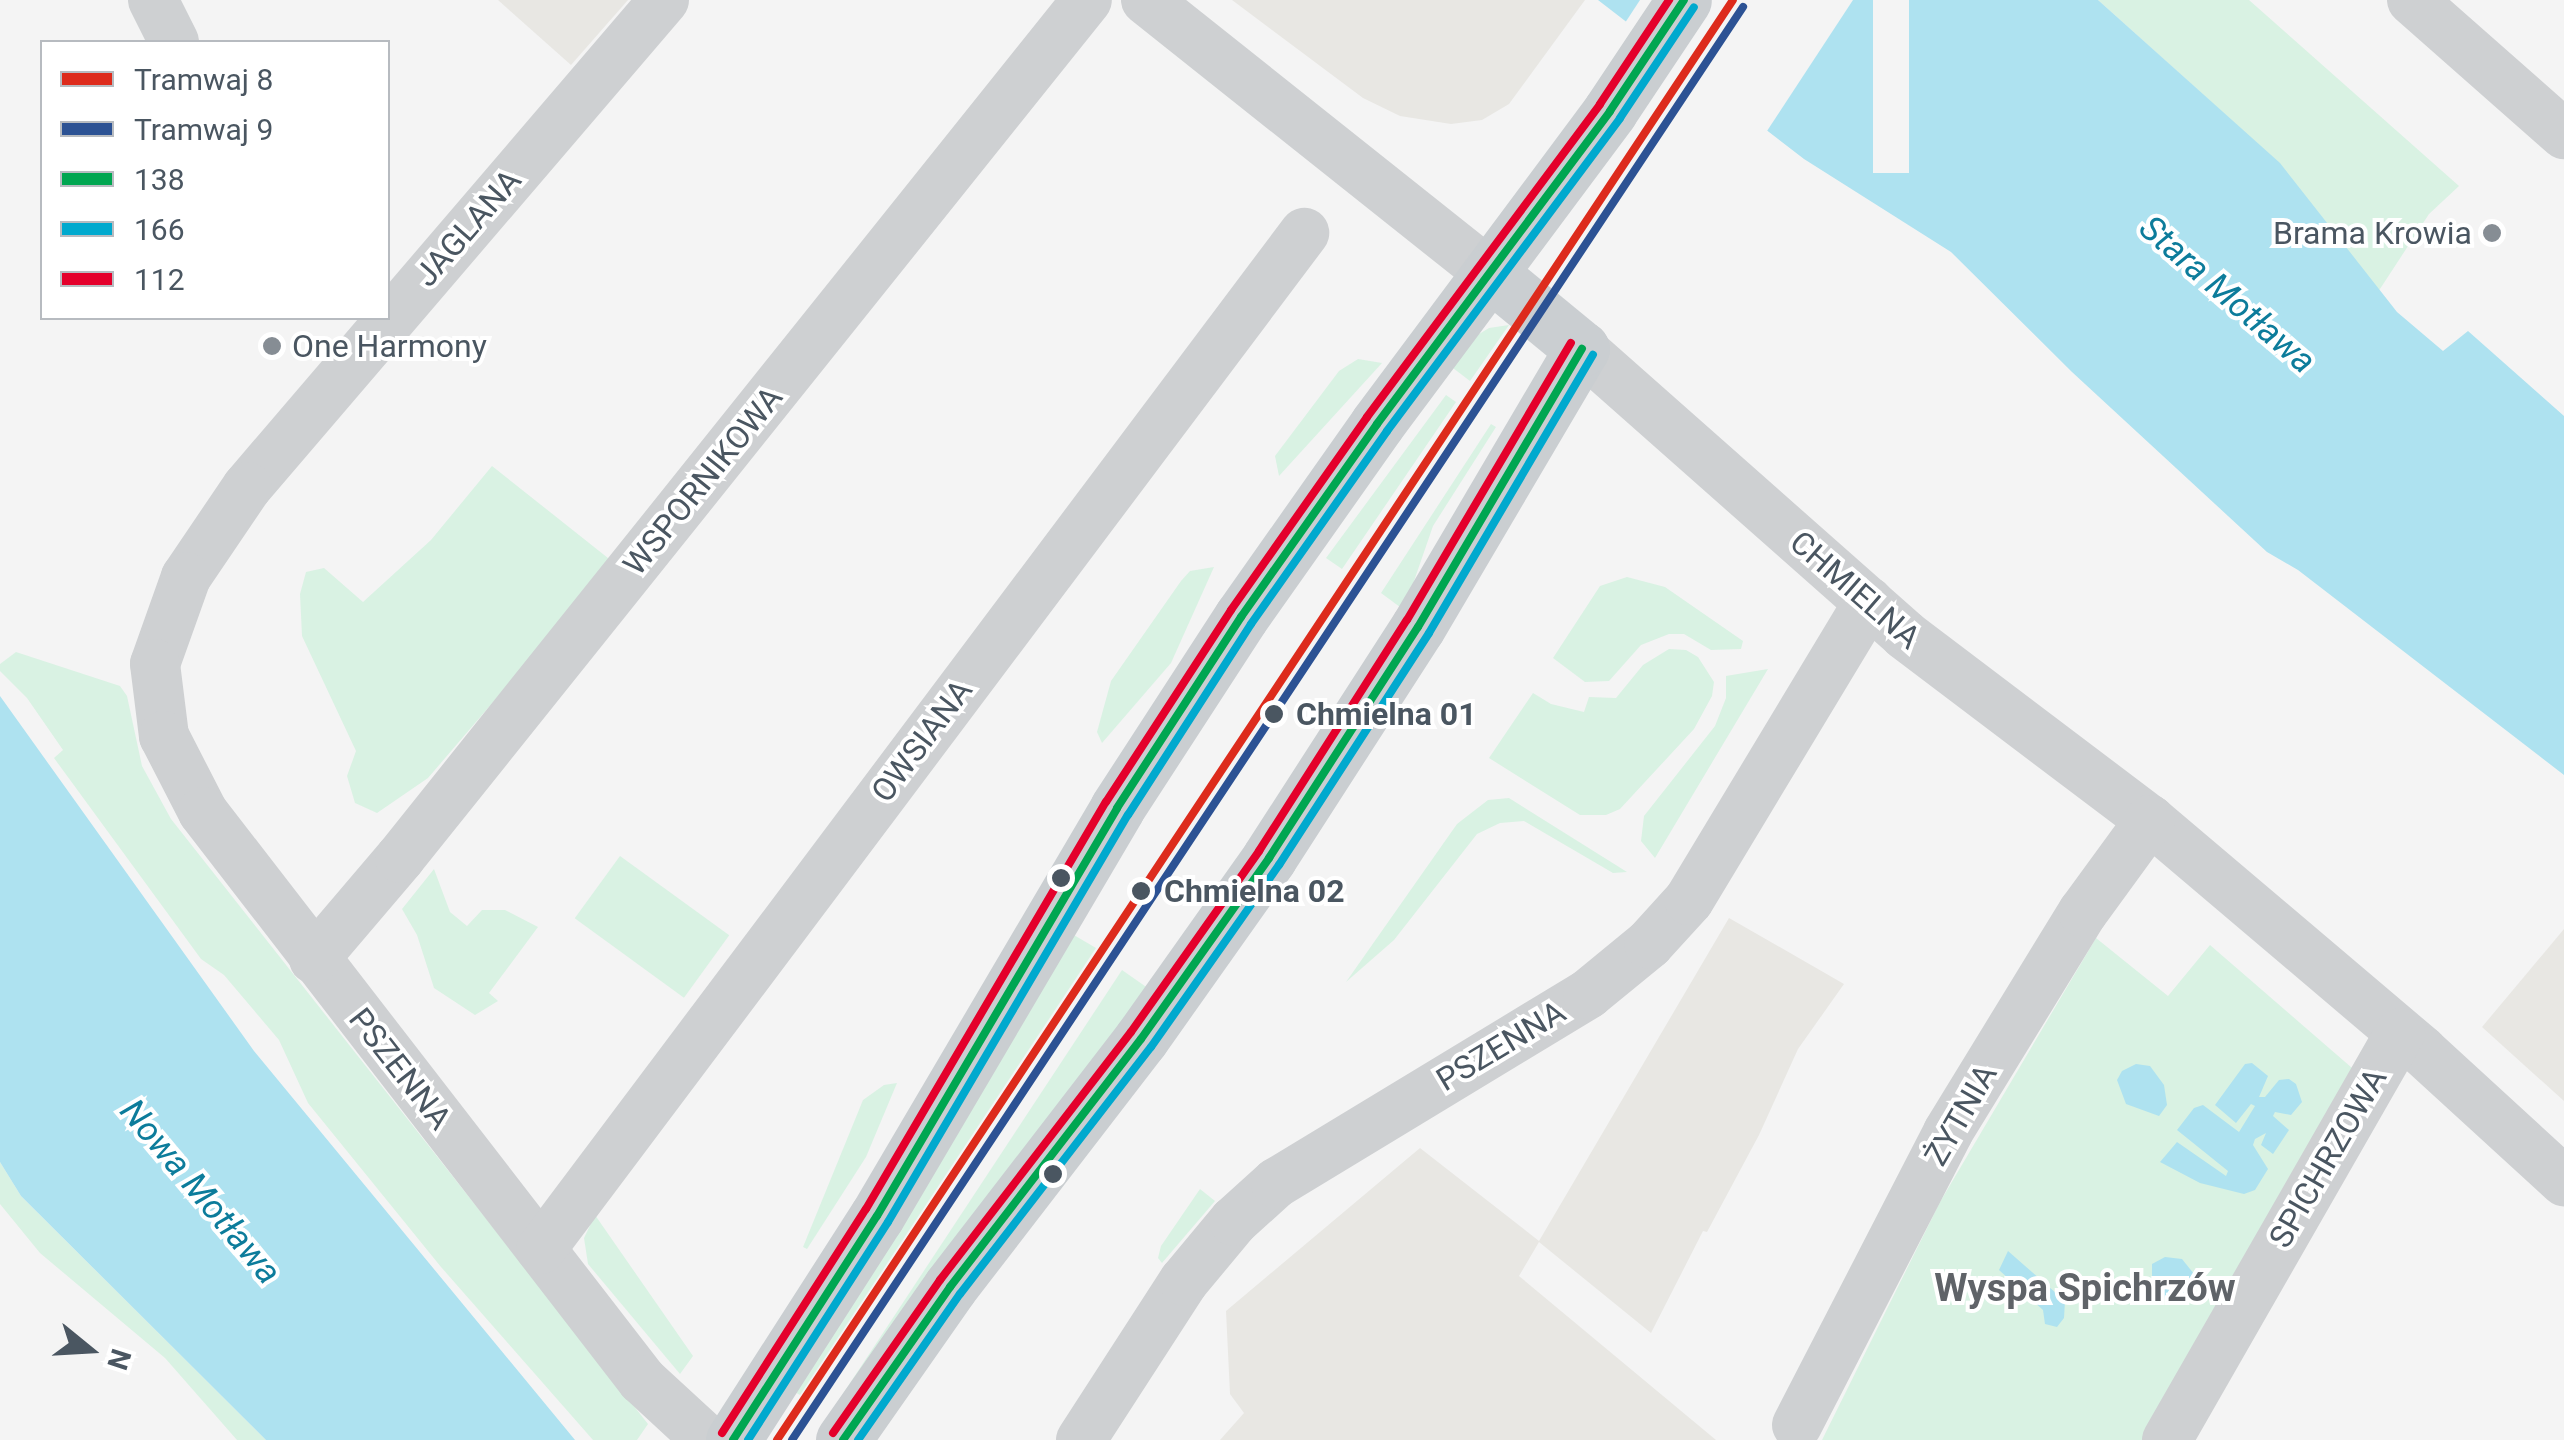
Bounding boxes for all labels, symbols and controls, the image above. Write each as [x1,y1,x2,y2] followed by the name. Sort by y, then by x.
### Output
[40,40,390,320] legend
[134,62,273,97] text: Tramwaj 8
[134,112,273,147] text: Tramwaj 9
[134,162,185,197] text: 138
[407,162,529,294] street label: JAGLANA
[2130,207,2324,383] water label: Stara Motława
[134,212,185,247] text: 166
[2273,214,2472,252] place label: Brama Krowia
[2481,222,2503,244] marker: Brama Krowia
[134,262,185,297] text: 112
[292,327,487,365] place label: One Harmony
[261,335,283,357] marker: One Harmony
[615,379,791,583] street label: WSPORNIKOWA
[1782,523,1928,657] street label: CHMIELNA
[864,672,980,810] street label: OWSIANA
[1296,695,1477,733] place label: Chmielna 01
[1261,701,1287,727] marker: Chmielna 01
[1051,868,1071,888] unlabelled marker
[1164,872,1345,910] place label: Chmielna 02
[1128,878,1154,904] marker: Chmielna 02
[1430,993,1572,1099] street label: PSZENNA
[341,1001,459,1137] street label: PSZENNA
[1917,1058,2005,1172] street label: ŻYTNIA
[2261,1062,2395,1254] street label: SPICHRZOWA
[111,1091,289,1293] water label: Nowa Motława
[1043,1164,1063,1184] unlabelled marker
[1934,1266,2236,1312] district label: Wyspa Spichrzów
[40,1300,140,1400] north arrow
[100,1345,138,1374] text: N

